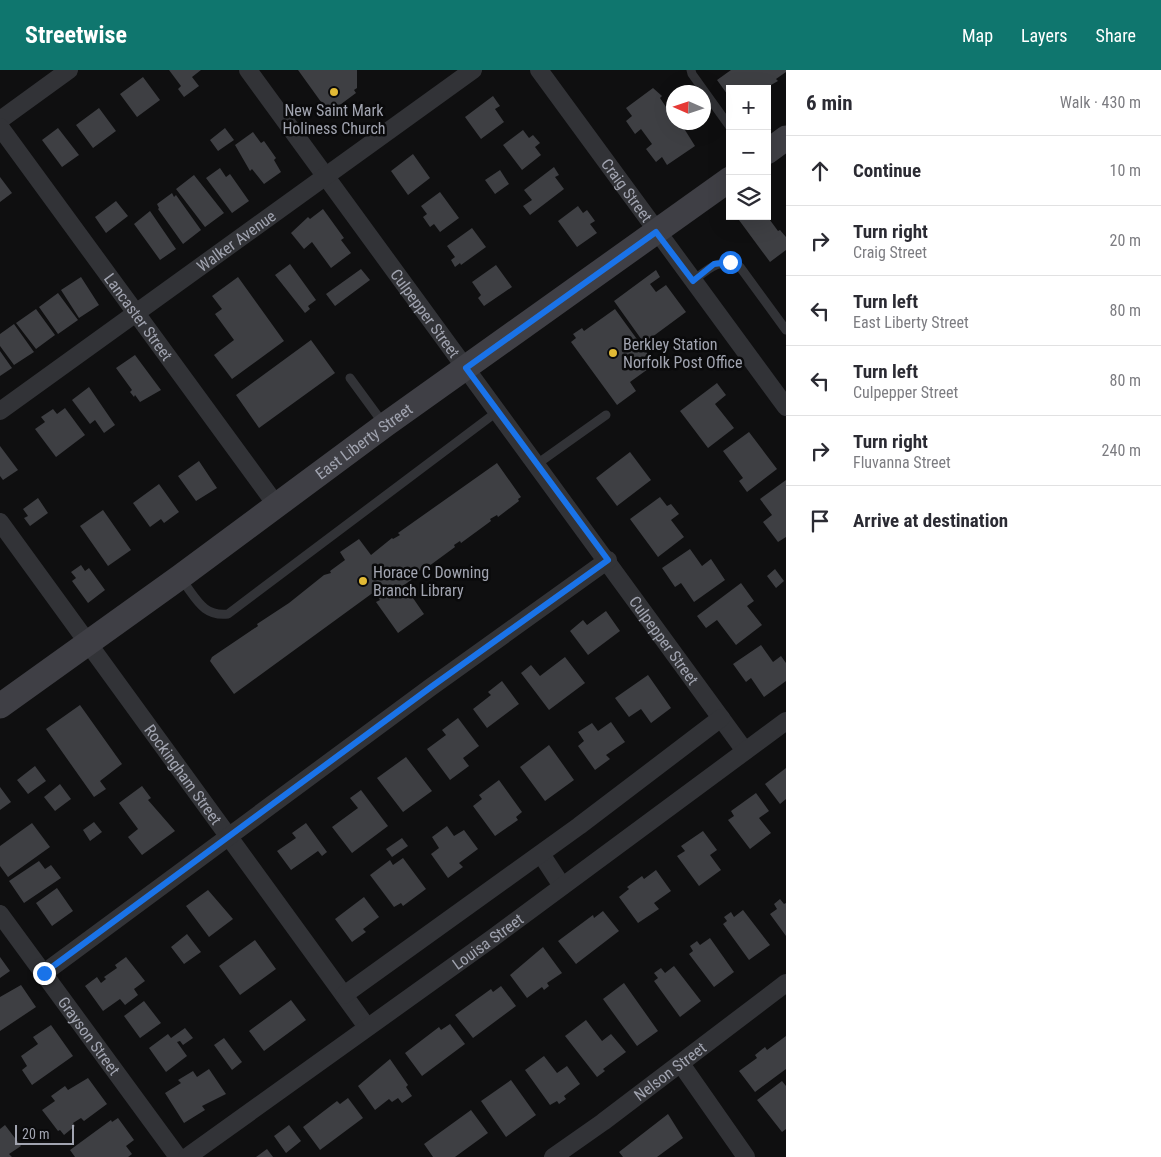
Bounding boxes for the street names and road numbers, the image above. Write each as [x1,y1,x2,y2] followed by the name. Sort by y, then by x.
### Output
[598,155,657,226] street label: Craig Street
[193,206,279,276] street label: Walker Avenue
[387,265,464,361] street label: Culpepper Street
[100,269,177,364] street label: Lancaster Street
[311,399,416,483] street label: East Liberty Street
[626,592,703,689] street label: Culpepper Street
[141,721,226,828] street label: Rockingham Street
[448,909,527,973] street label: Louisa Street
[54,993,124,1079] street label: Grayson Street
[630,1038,710,1105] street label: Nelson Street

